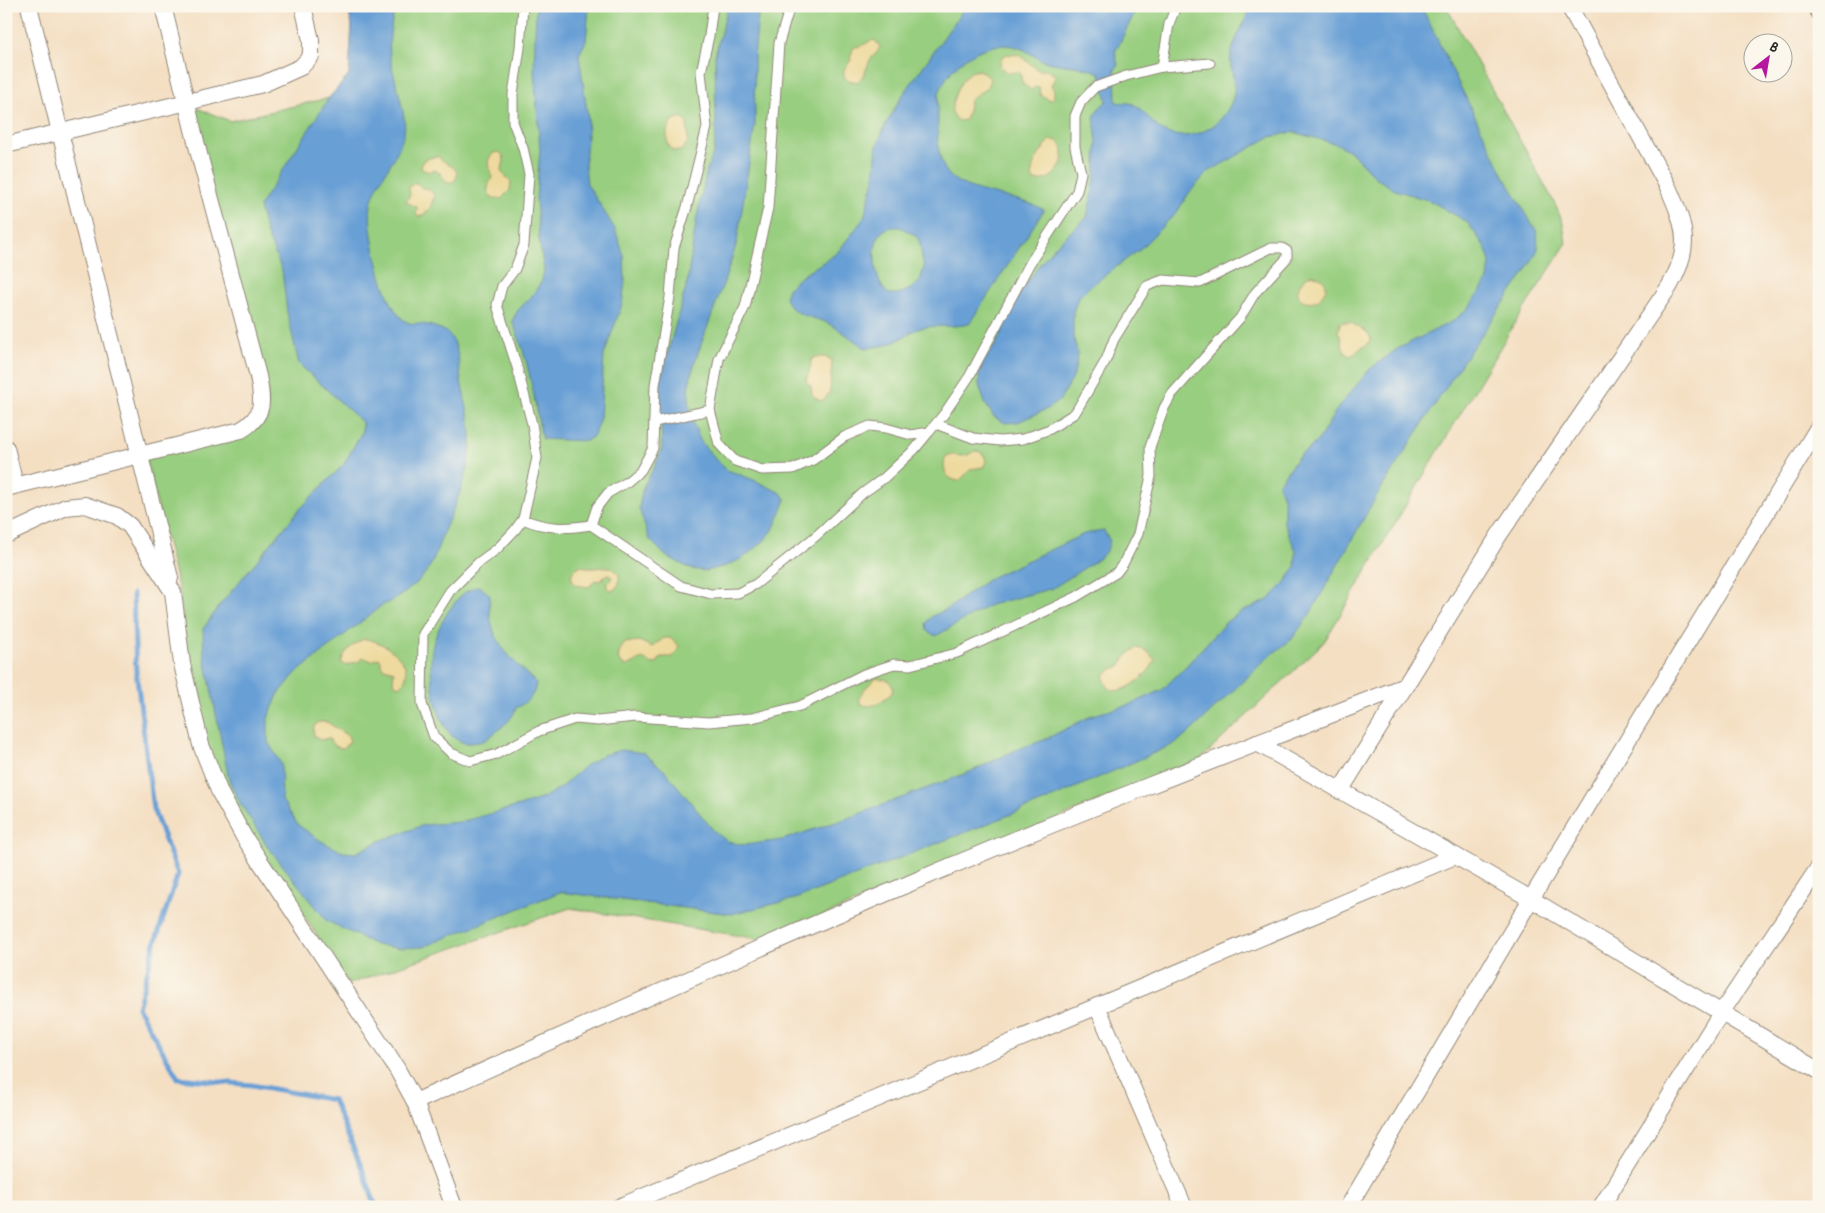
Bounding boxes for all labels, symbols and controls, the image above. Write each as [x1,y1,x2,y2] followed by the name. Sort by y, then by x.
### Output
[1742,32,1792,82] north arrow
[1767,36,1783,56] text: B

